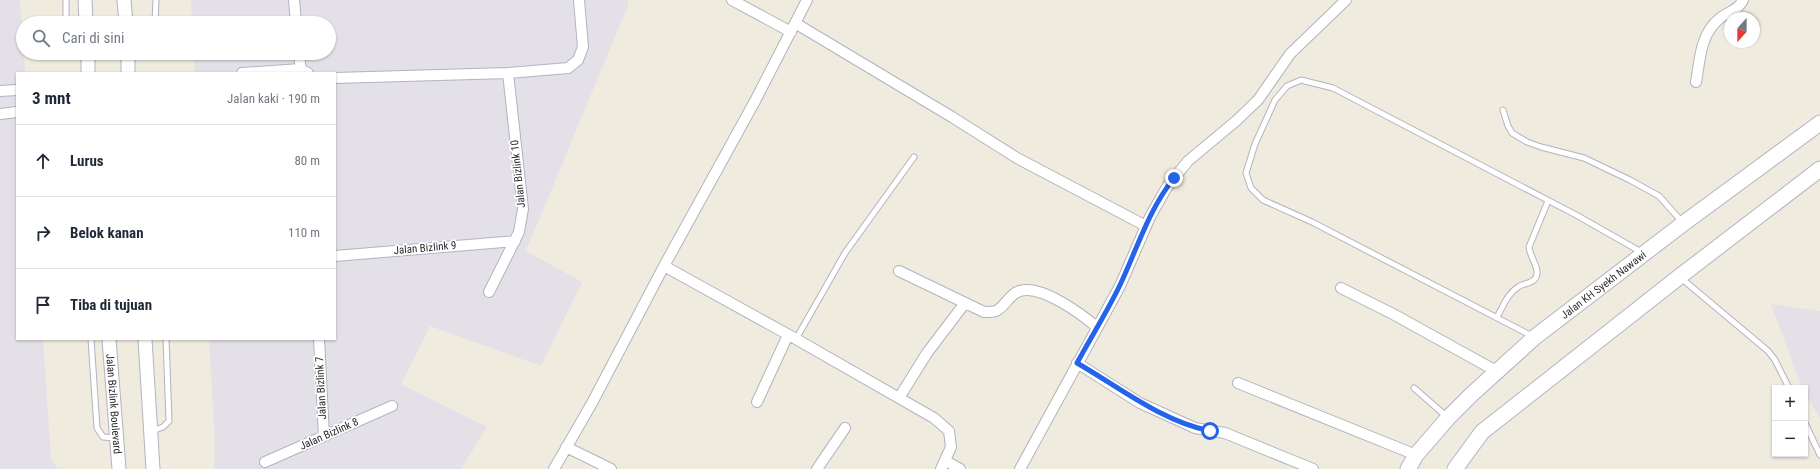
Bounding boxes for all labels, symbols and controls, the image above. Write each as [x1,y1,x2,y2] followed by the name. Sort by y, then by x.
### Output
[1724,12,1760,48] north arrow
[16,16,336,60] search box
[30,27,52,49] icon: search
[62,29,124,47] text: Cari di sini
[32,88,71,108] text: 3 mnt
[227,91,320,106] text: Jalan kaki · 190 m
[508,139,528,209] street label: Jalan Bizlink 10
[32,150,54,172] icon: ahead
[70,152,104,170] text: Lurus
[294,153,320,168] text: 80 m
[1165,169,1183,187] route end
[32,222,54,244] icon: right
[70,224,144,242] text: Belok kanan
[288,225,320,240] text: 110 m
[393,239,457,257] street label: Jalan Bizlink 9
[1558,248,1649,321] street label: Jalan KH Syekh Nawawi
[32,294,54,316] icon: arrive
[70,296,152,314] text: Tiba di tujuan
[104,353,124,455] street label: Jalan Bizlink Boulevard
[313,356,329,420] street label: Jalan Bizlink 7
[1772,385,1808,457] map controls
[1772,385,1808,421] button: +
[298,415,360,453] street label: Jalan Bizlink 8
[1772,421,1808,457] button: −
[1201,422,1219,440] route start

